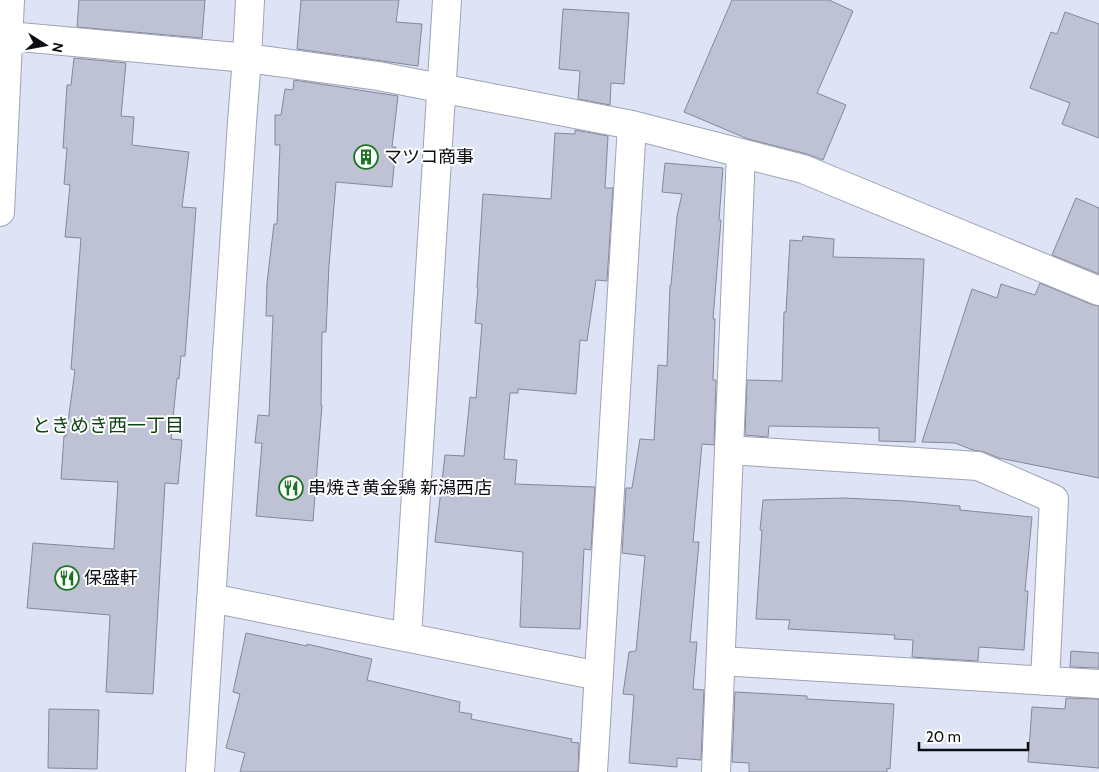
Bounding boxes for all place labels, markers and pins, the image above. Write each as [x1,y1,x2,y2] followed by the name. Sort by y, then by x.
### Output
[353,144,379,170] building icon: マツコ商事
[384,146,474,168] place label: マツコ商事
[278,475,304,501] restaurant icon: 串焼き黄金鶏 新潟西店
[308,477,492,499] place label: 串焼き黄金鶏 新潟西店
[54,565,80,591] restaurant icon: 保盛軒
[84,567,138,589] place label: 保盛軒

